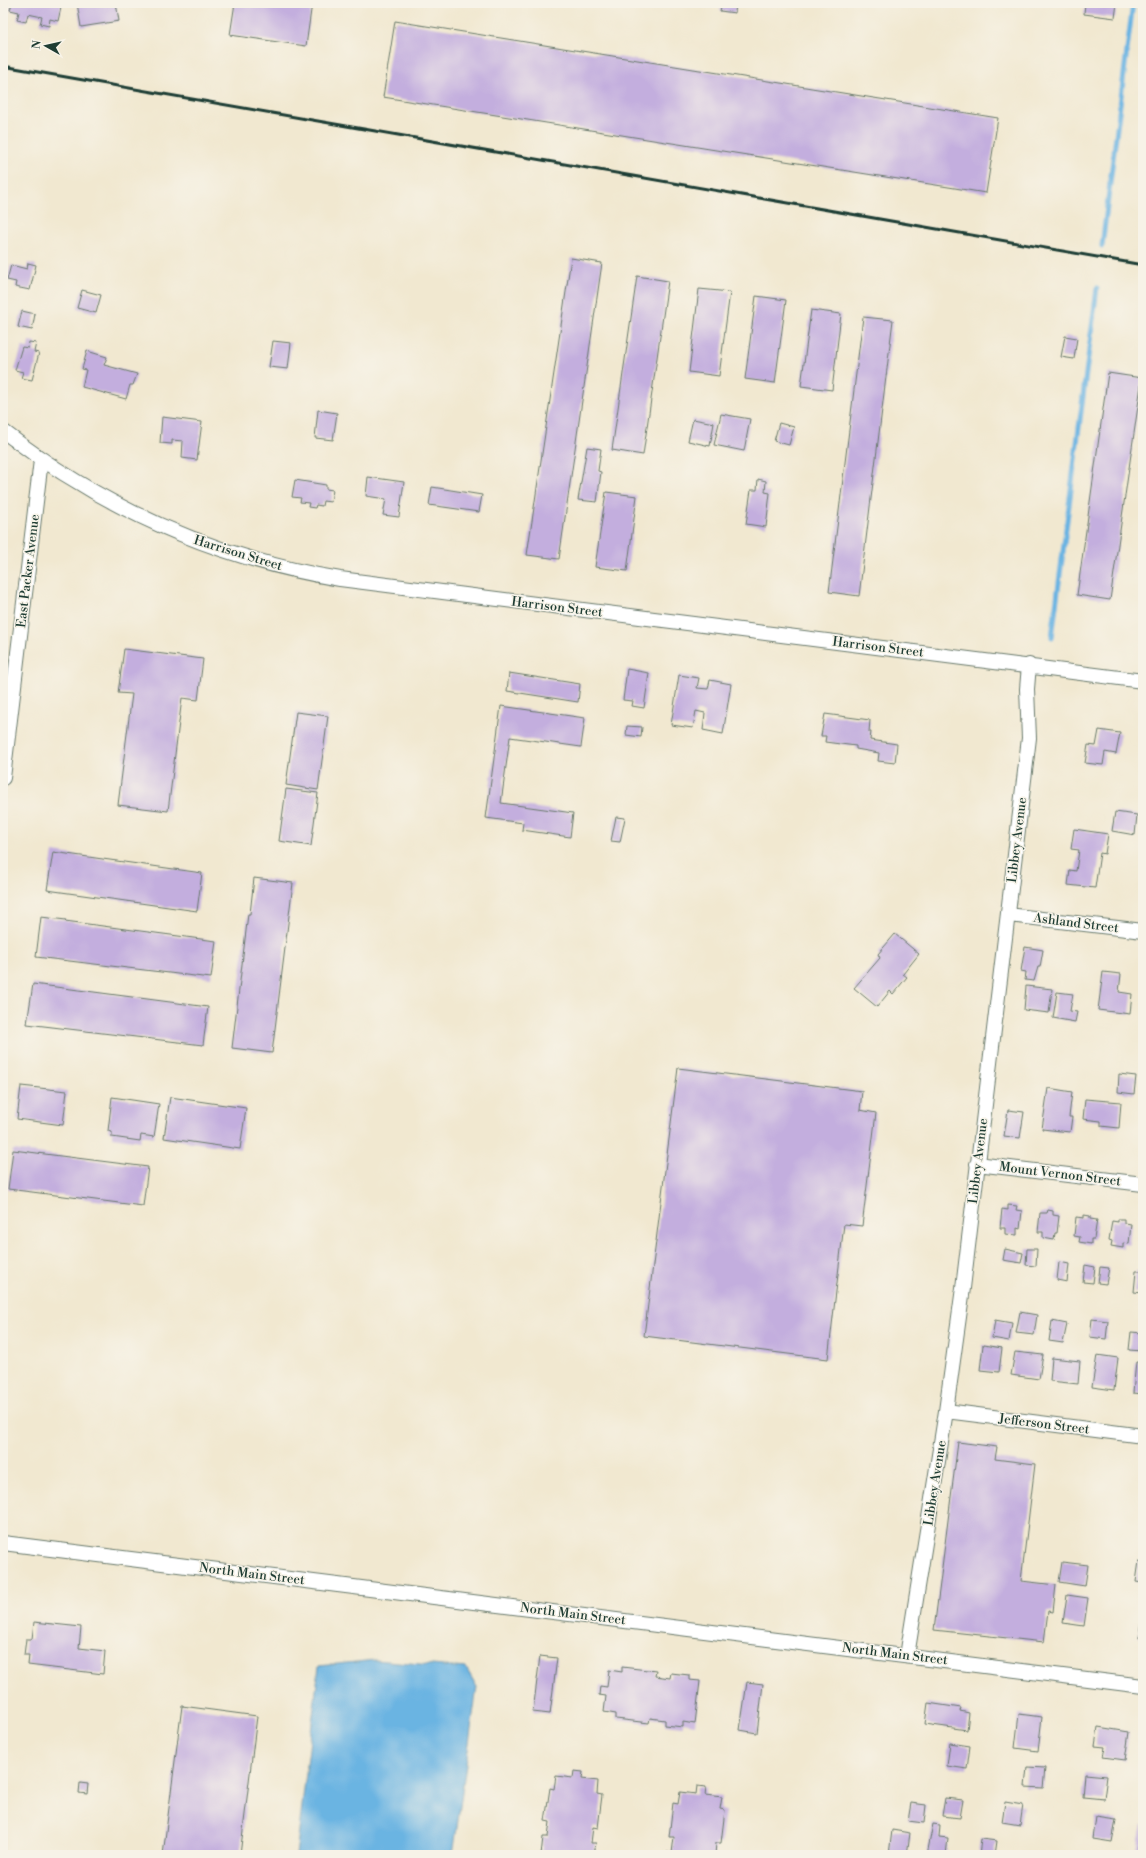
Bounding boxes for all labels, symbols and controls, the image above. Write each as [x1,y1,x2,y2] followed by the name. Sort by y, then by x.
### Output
[26,26,66,66] north arrow
[30,39,45,50] text: N
[13,513,43,629] street label: East Packer Avenue
[192,532,285,574] street label: Harrison Street
[510,593,604,621] street label: Harrison Street
[831,633,925,661] street label: Harrison Street
[1004,796,1030,884] street label: Libbey Avenue
[1031,910,1120,936] street label: Ashland Street
[965,1117,991,1205] street label: Libbey Avenue
[998,1159,1122,1189] street label: Mount Vernon Street
[997,1410,1091,1438] street label: Jefferson Street
[920,1439,950,1527] street label: Libbey Avenue
[198,1560,306,1588] street label: North Main Street
[519,1600,627,1628] street label: North Main Street
[841,1640,949,1668] street label: North Main Street

